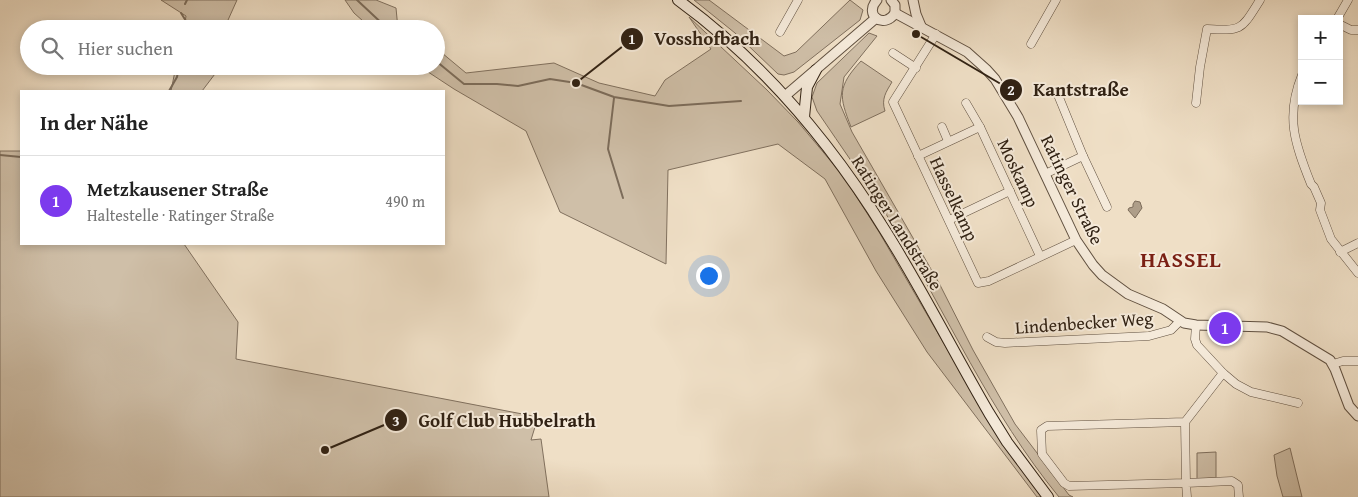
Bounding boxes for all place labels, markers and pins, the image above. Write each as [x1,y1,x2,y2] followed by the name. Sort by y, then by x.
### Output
[620,22,770,56] callout: Vosshofbach
[998,73,1139,107] callout: Kantstraße
[1209,309,1241,347] pin: 1
[384,403,606,437] callout: Golf Club Hubbelrath

